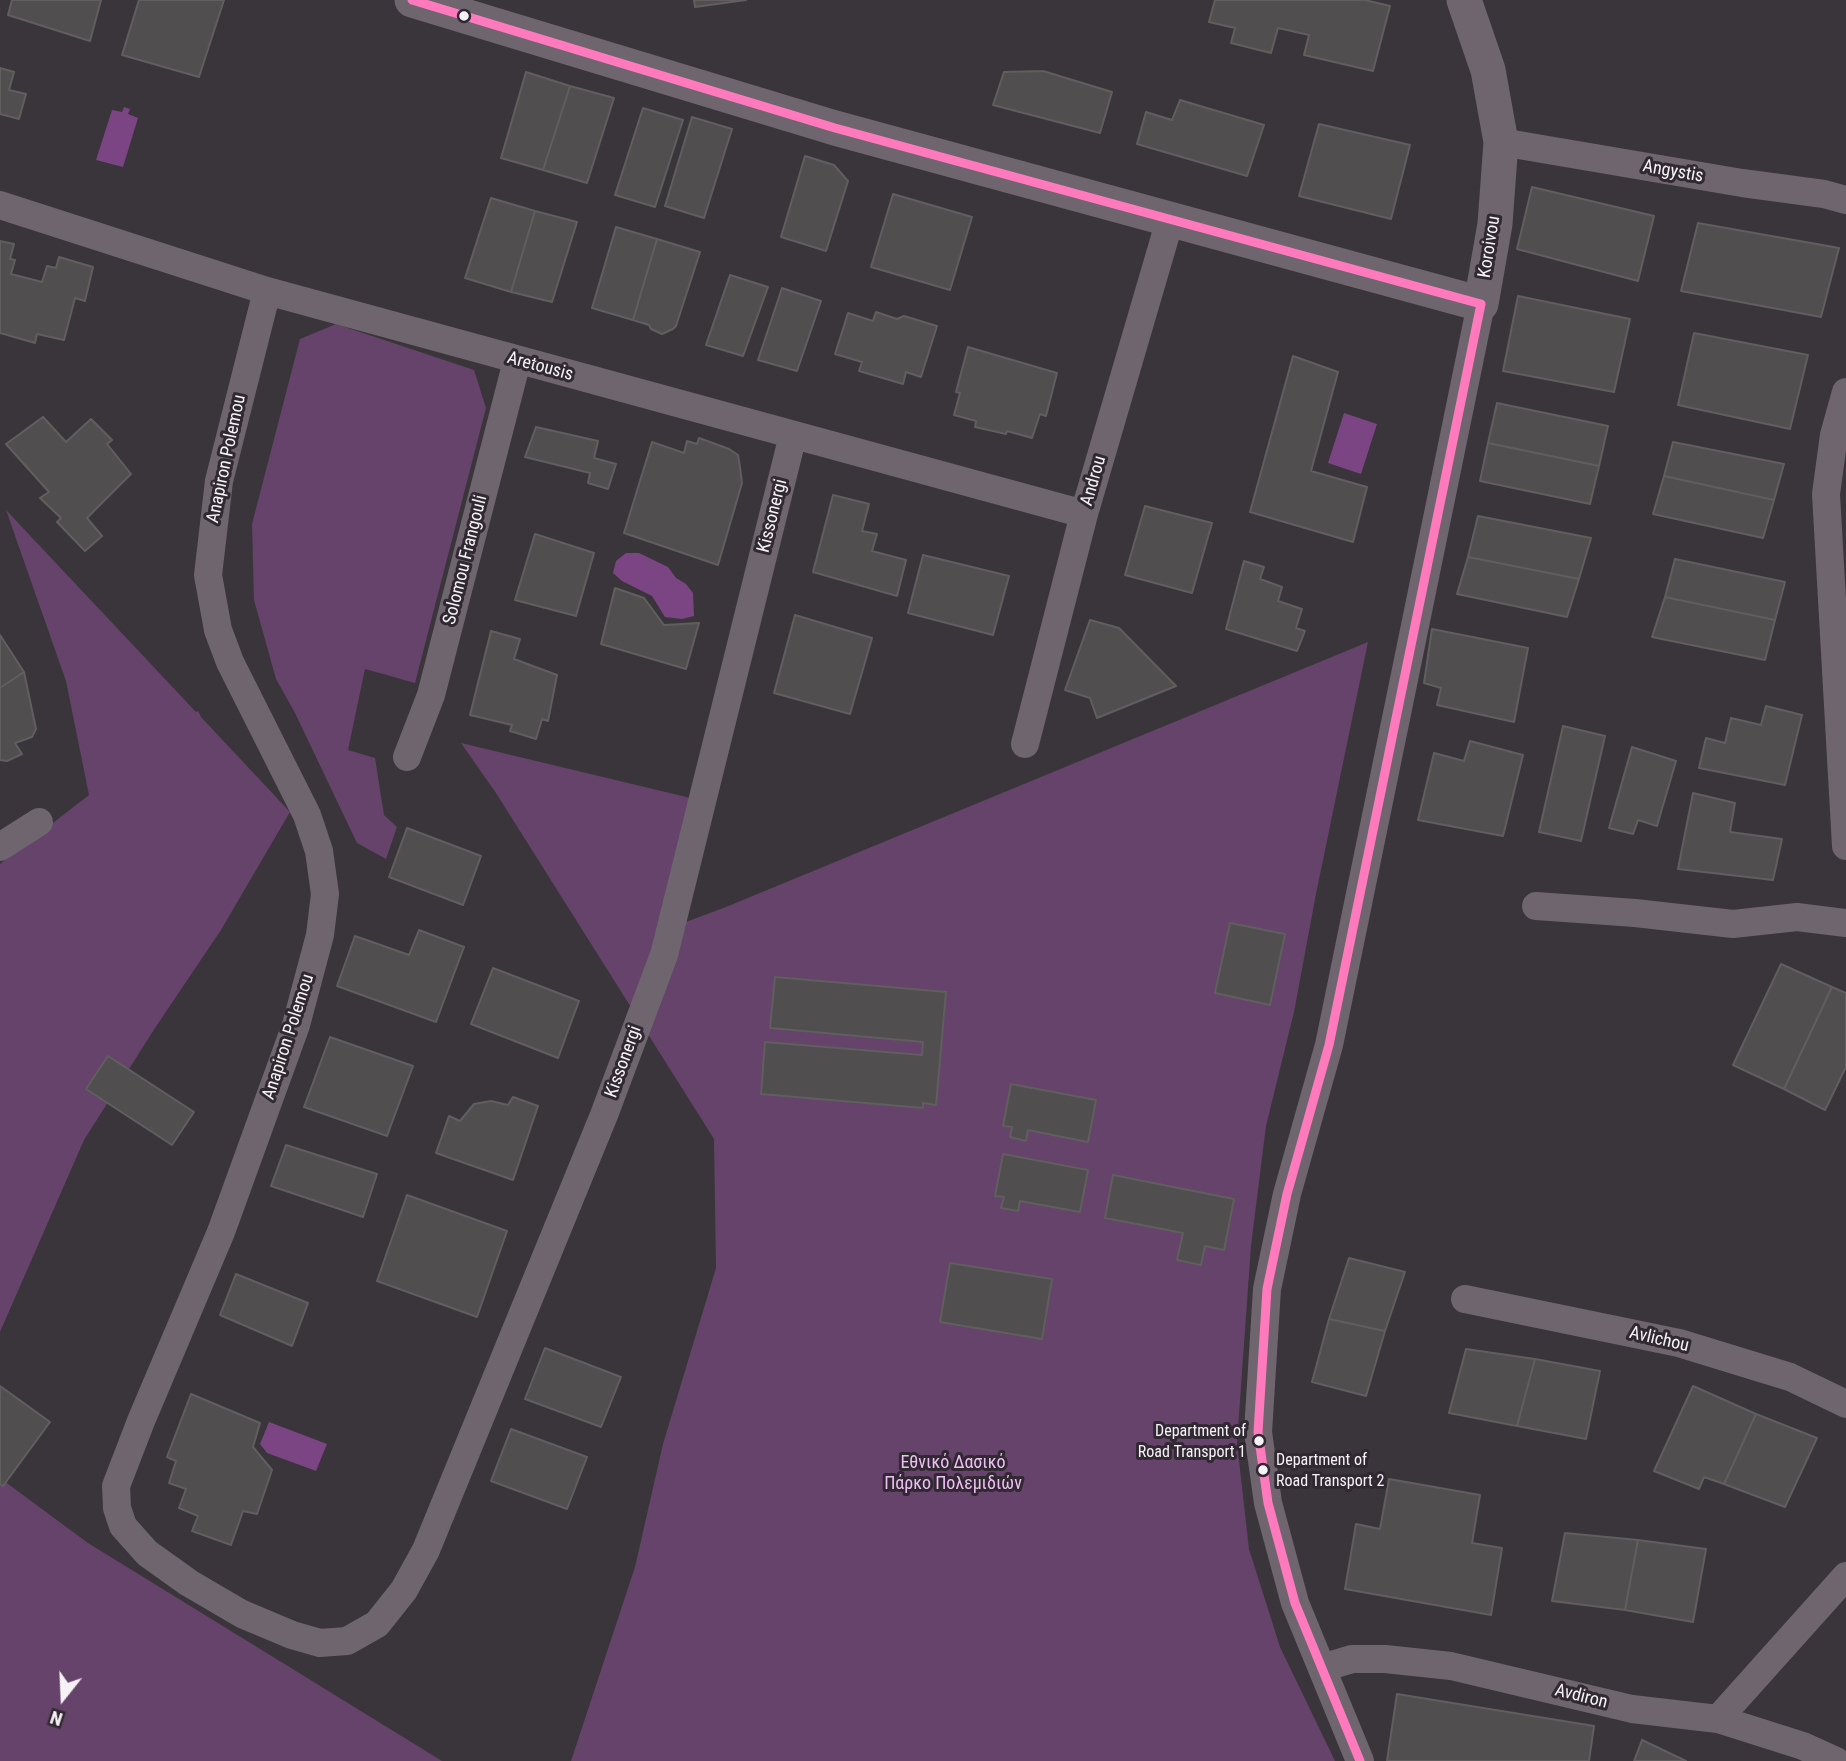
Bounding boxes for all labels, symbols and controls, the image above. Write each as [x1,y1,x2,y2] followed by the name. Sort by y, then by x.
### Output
[457,9,471,23] unlabelled marker
[1641,156,1705,188] street label: Angystis
[1474,214,1506,280] street label: Koroivou
[505,348,575,386] street label: Aretousis
[203,393,251,525] street label: Anapiron Polemou
[1077,453,1111,509] street label: Androu
[753,477,793,555] street label: Kissonergi
[439,493,493,627] street label: Solomou Frangouli
[259,972,319,1102] street label: Anapiron Polemou
[601,1023,647,1101] street label: Kissonergi
[1627,1323,1691,1357] street label: Avlichou
[1138,1422,1246,1460] place label: Department of Road Transport 1
[1252,1434,1266,1448] marker: Department of Road Transport 1
[1276,1451,1384,1489] place label: Department of Road Transport 2
[884,1452,1022,1494] park label: Εθνικό Δασικό Πάρκο Πολεμιδιών
[1256,1463,1270,1477] marker: Department of Road Transport 2
[28,1663,98,1733] north arrow
[1552,1680,1610,1714] street label: Avdiron
[47,1706,65,1731] text: N

